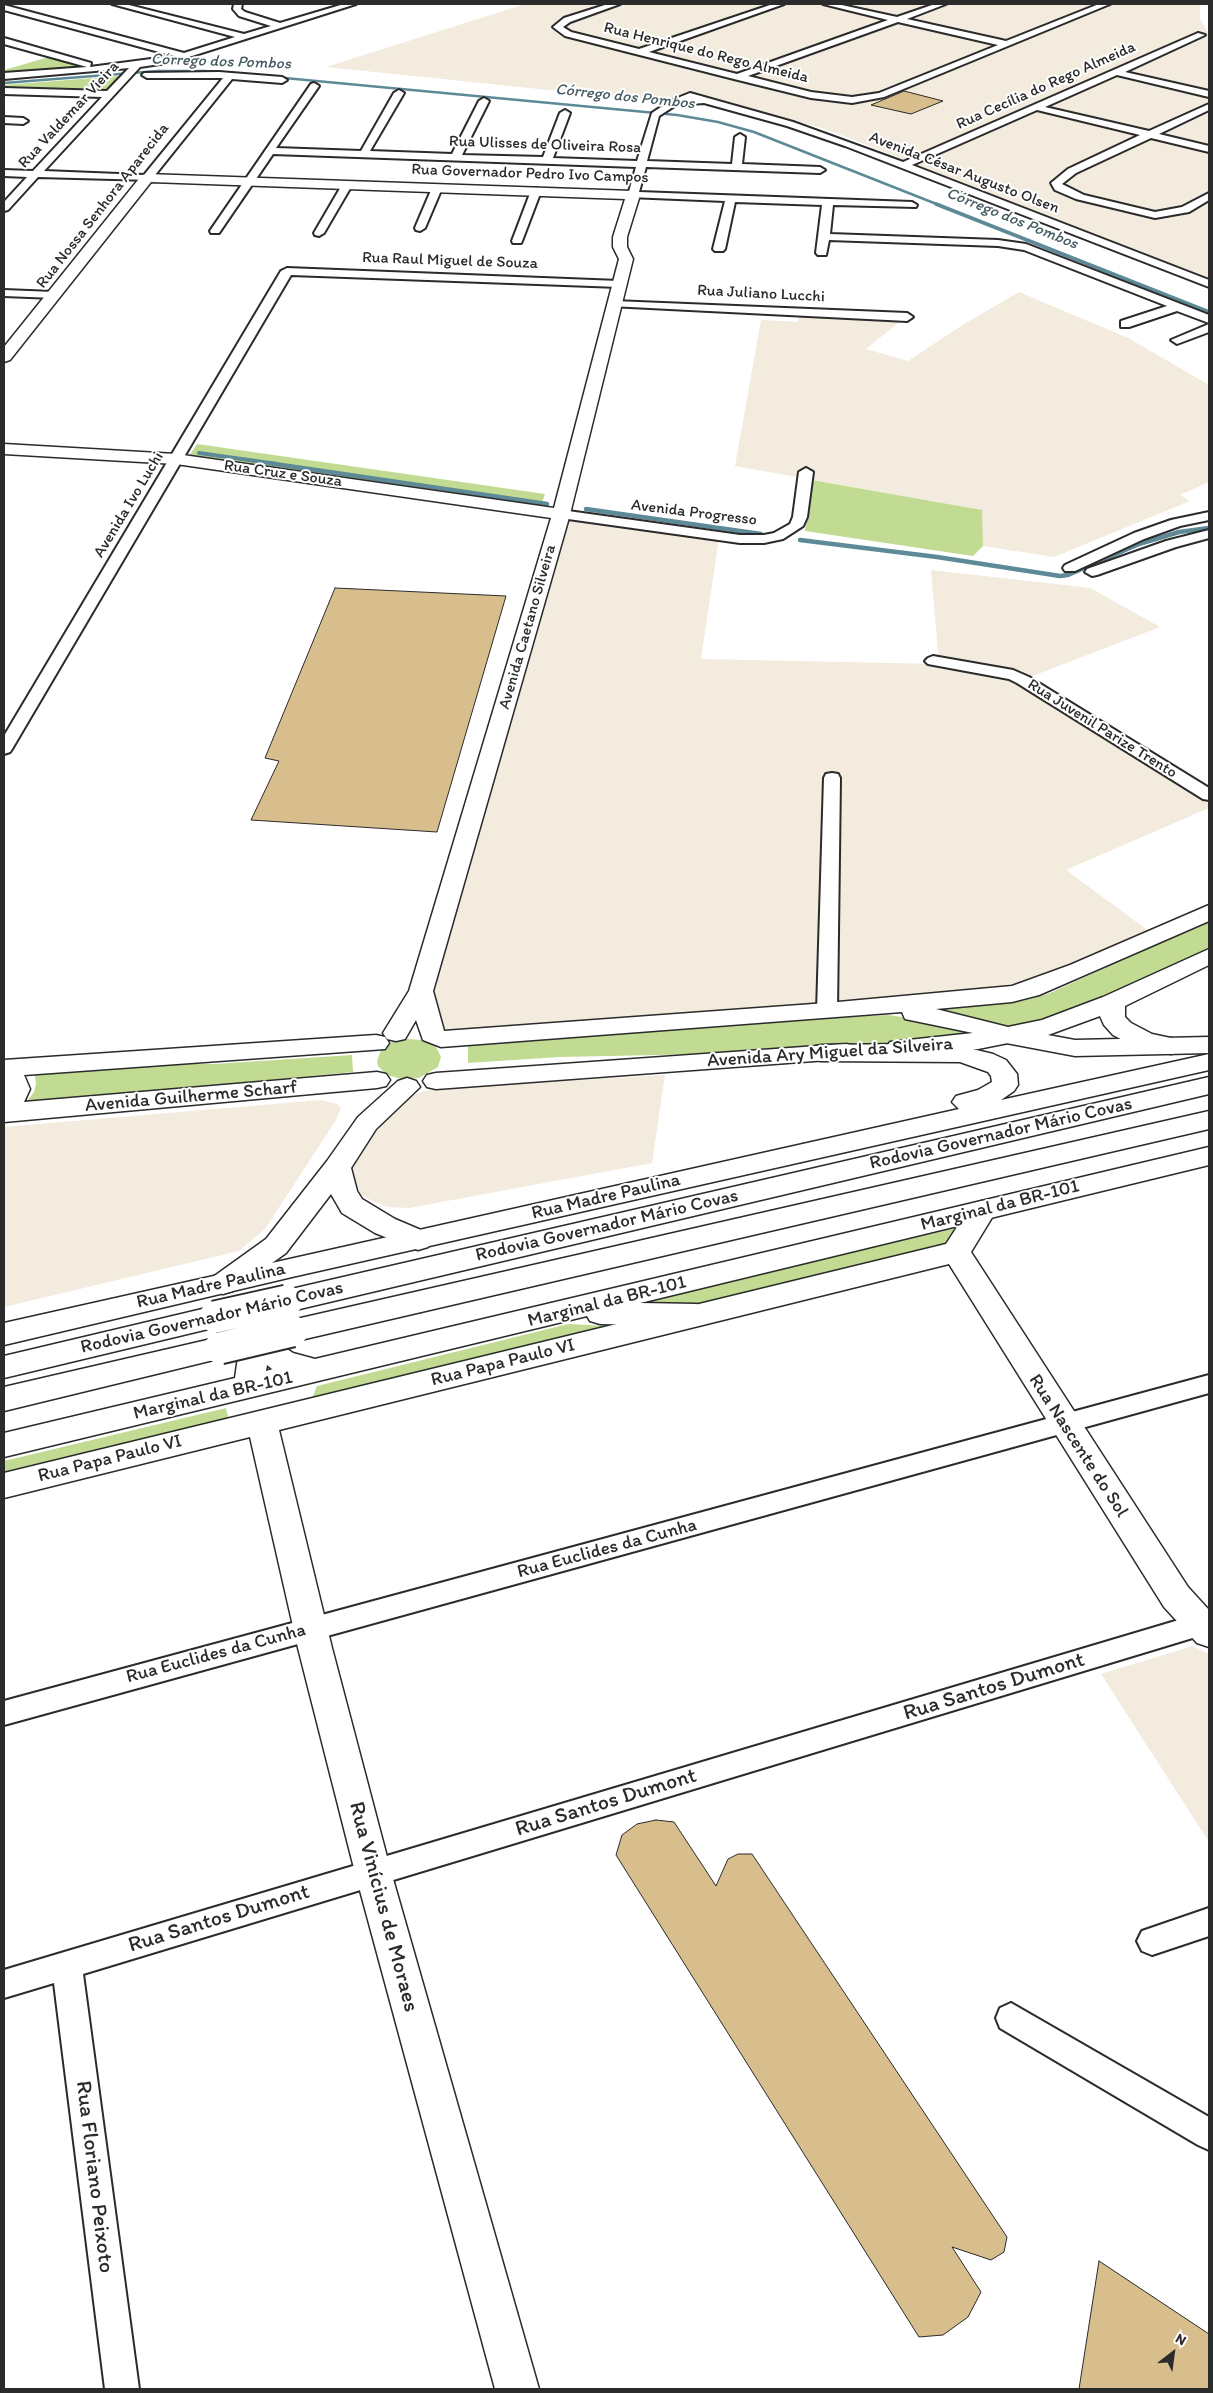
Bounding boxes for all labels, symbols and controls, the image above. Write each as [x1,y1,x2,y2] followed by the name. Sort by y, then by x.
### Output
[602,18,810,88] street label: Rua Henrique do Rego Almeida
[953,38,1139,134] street label: Rua Cecília do Rego Almeida
[151,50,291,74] water label: Córrego dos Pombos
[14,57,124,173] street label: Rua Valdemar Vieira
[554,80,696,114] water label: Córrego dos Pombos
[33,120,173,292] street label: Rua Nossa Senhora Aparecida
[866,128,1062,218] street label: Avenida César Augusto Olsen
[449,132,641,158] street label: Rua Ulisses de Oliveira Rosa
[411,160,649,188] street label: Rua Governador Pedro Ivo Campos
[943,184,1081,254] water label: Córrego dos Pombos
[362,248,538,274] street label: Rua Raul Miguel de Souza
[697,281,825,307] street label: Rua Juliano Lucchi
[90,449,168,561] street label: Avenida Ivo Luchi
[223,456,343,492] street label: Rua Cruz e Souza
[630,496,758,530] street label: Avenida Progresso
[495,542,561,712] street label: Avenida Caetano Silveira
[1024,675,1180,783] street label: Rua Juvenil Parize Trento
[706,1033,954,1073] street label: Avenida Ary Miguel da Silveira
[84,1076,298,1118] street label: Avenida Guilherme Scharf
[867,1093,1135,1175] street label: Rodovia Governador Mário Covas
[529,1169,683,1225] street label: Rua Madre Paulina
[918,1175,1082,1237] street label: Marginal da BR-101
[473,1185,741,1267] street label: Rodovia Governador Mário Covas
[134,1258,288,1314] street label: Rua Madre Paulina
[525,1271,689,1333] street label: Marginal da BR-101
[78,1277,346,1359] street label: Rodovia Governador Mário Covas
[429,1334,577,1392] street label: Rua Papa Paulo VI
[131,1367,295,1425] street label: Marginal da BR-101
[1023,1370,1133,1522] street label: Rua Nascente do Sol
[36,1430,184,1488] street label: Rua Papa Paulo VI
[515,1514,699,1584] street label: Rua Euclides da Cunha
[124,1619,308,1689] street label: Rua Euclides da Cunha
[900,1647,1088,1727] street label: Rua Santos Dumont
[512,1763,700,1843] street label: Rua Santos Dumont
[342,1799,424,2015] street label: Rua Vinícius de Moraes
[125,1879,313,1959] street label: Rua Santos Dumont
[69,2079,119,2275] street label: Rua Floriano Peixoto
[1148,2328,1198,2378] north arrow
[1172,2330,1189,2349] text: N

